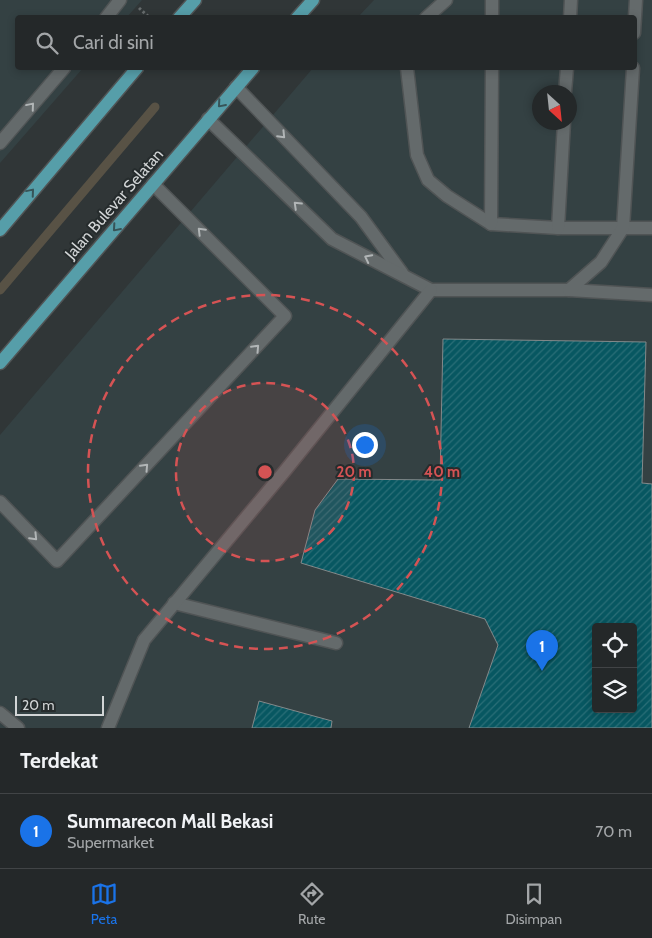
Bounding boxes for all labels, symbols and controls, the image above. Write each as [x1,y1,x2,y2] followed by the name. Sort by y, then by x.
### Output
[15,15,637,70] search box
[33,29,61,57] icon: search
[73,31,154,54] text: Cari di sini
[532,85,577,130] north arrow
[218,99,227,108] one-way arrow
[26,103,34,112] one-way arrow
[276,129,285,138] one-way arrow
[60,145,167,264] street label: Jalan Bulevar Selatan
[26,189,35,198] one-way arrow
[294,202,303,211] one-way arrow
[112,222,121,231] one-way arrow
[198,228,207,237] one-way arrow
[365,254,374,264] one-way arrow
[250,344,259,353] one-way arrow
[352,432,378,458] your location
[139,463,148,472] one-way arrow
[256,463,274,481] centre of rings
[337,463,371,481] text: 20 m
[424,463,460,481] text: 40 m
[28,531,37,540] one-way arrow
[592,623,637,713] map controls
[592,623,637,668] button: locate
[526,630,558,671] pin: 1
[592,668,637,713] button: layers
[15,693,104,716] scale bar
[22,696,55,714] text: 20 m
[20,748,98,773] text: Terdekat
[67,810,273,833] text: Summarecon Mall Bekasi
[33,822,39,841] text: 1
[595,822,632,841] text: 70 m
[67,833,154,852] text: Supermarket
[90,880,118,928] tab: Peta
[298,880,326,928] tab: Rute
[506,880,562,928] tab: Disimpan

